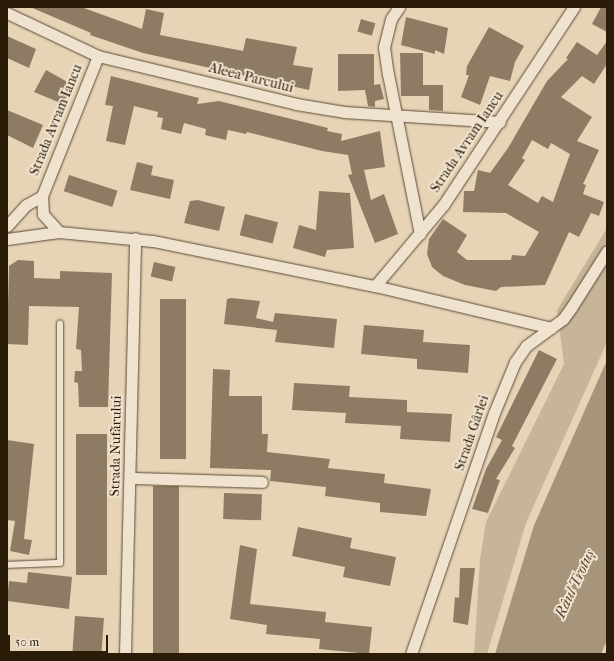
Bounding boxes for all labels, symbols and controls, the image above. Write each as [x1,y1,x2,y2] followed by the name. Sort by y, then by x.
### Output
[207,59,295,97] street label: Aleea Parcului
[26,62,86,178] street label: Strada Avram Iancu
[427,88,507,196] street label: Strada Avram Iancu
[451,393,493,473] street label: Strada Gârlei
[107,395,125,497] street label: Strada Nufărului
[551,547,599,621] water label: Râul Trotuș
[10,627,110,653] scale bar
[15,635,39,649] text: 50 m

